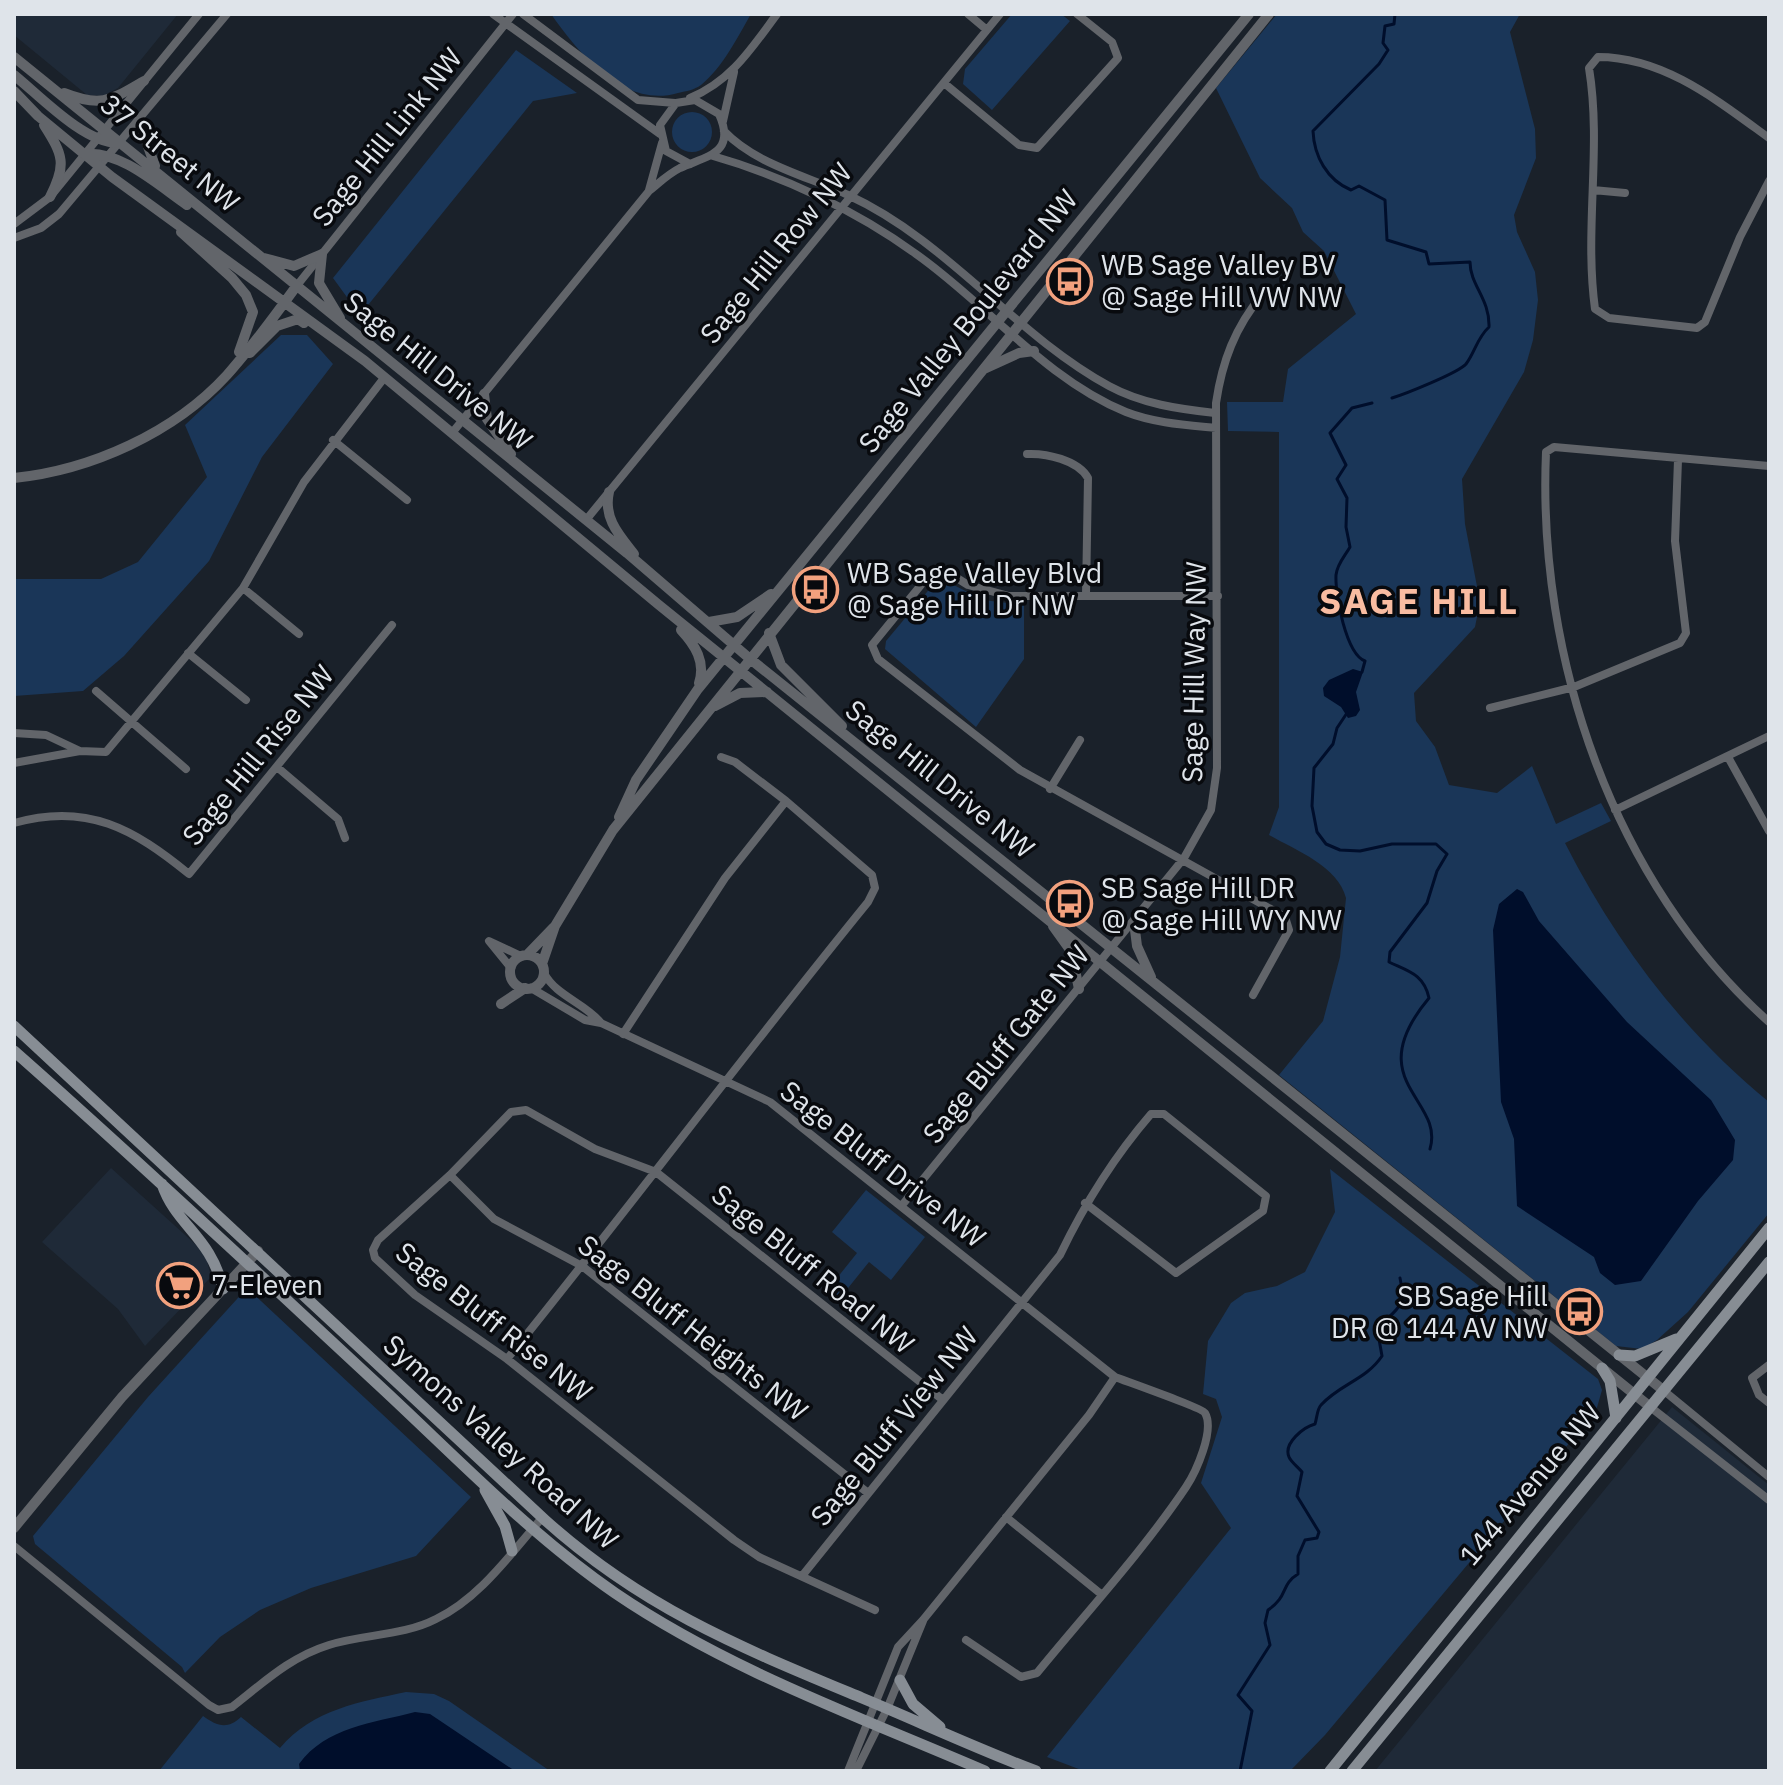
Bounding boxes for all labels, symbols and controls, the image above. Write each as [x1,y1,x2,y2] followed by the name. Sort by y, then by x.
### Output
[303,40,470,234] street label: Sage Hill Link NW
[93,85,247,220] street label: 37 Street NW
[691,155,860,351] street label: Sage Hill Row NW
[850,181,1085,460] street label: Sage Valley Boulevard NW
[1101,246,1342,315] place label: WB Sage Valley BV @ Sage Hill VW NW
[1046,257,1094,305] bus stop icon: WB Sage Valley BV @ Sage Hill VW NW
[336,283,540,458] street label: Sage Hill Drive NW
[847,554,1102,623] place label: WB Sage Valley Blvd @ Sage Hill Dr NW
[1173,561,1214,783] street label: Sage Hill Way NW
[792,565,840,613] bus stop icon: WB Sage Valley Blvd @ Sage Hill Dr NW
[1319,577,1519,624] district label: SAGE HILL
[174,657,342,852] street label: Sage Hill Rise NW
[838,691,1042,866] street label: Sage Hill Drive NW
[1101,869,1342,938] place label: SB Sage Hill DR @ Sage Hill WY NW
[1046,880,1094,928] bus stop icon: SB Sage Hill DR @ Sage Hill WY NW
[914,937,1097,1151] street label: Sage Bluff Gate NW
[773,1072,994,1255] street label: Sage Bluff Drive NW
[704,1176,922,1362] street label: Sage Bluff Road NW
[571,1226,816,1429] street label: Sage Bluff Heights NW
[388,1233,600,1410] street label: Sage Bluff Rise NW
[156,1261,204,1309] supermarket icon: 7-Eleven
[211,1266,323,1303] place label: 7-Eleven
[1331,1277,1548,1346] place label: SB Sage Hill DR @ 144 AV NW
[1555,1288,1603,1336] bus stop icon: SB Sage Hill DR @ 144 AV NW
[802,1318,986,1533] street label: Sage Bluff View NW
[376,1326,627,1557] street label: Symons Valley Road NW
[1451,1394,1609,1573] street label: 144 Avenue NW

